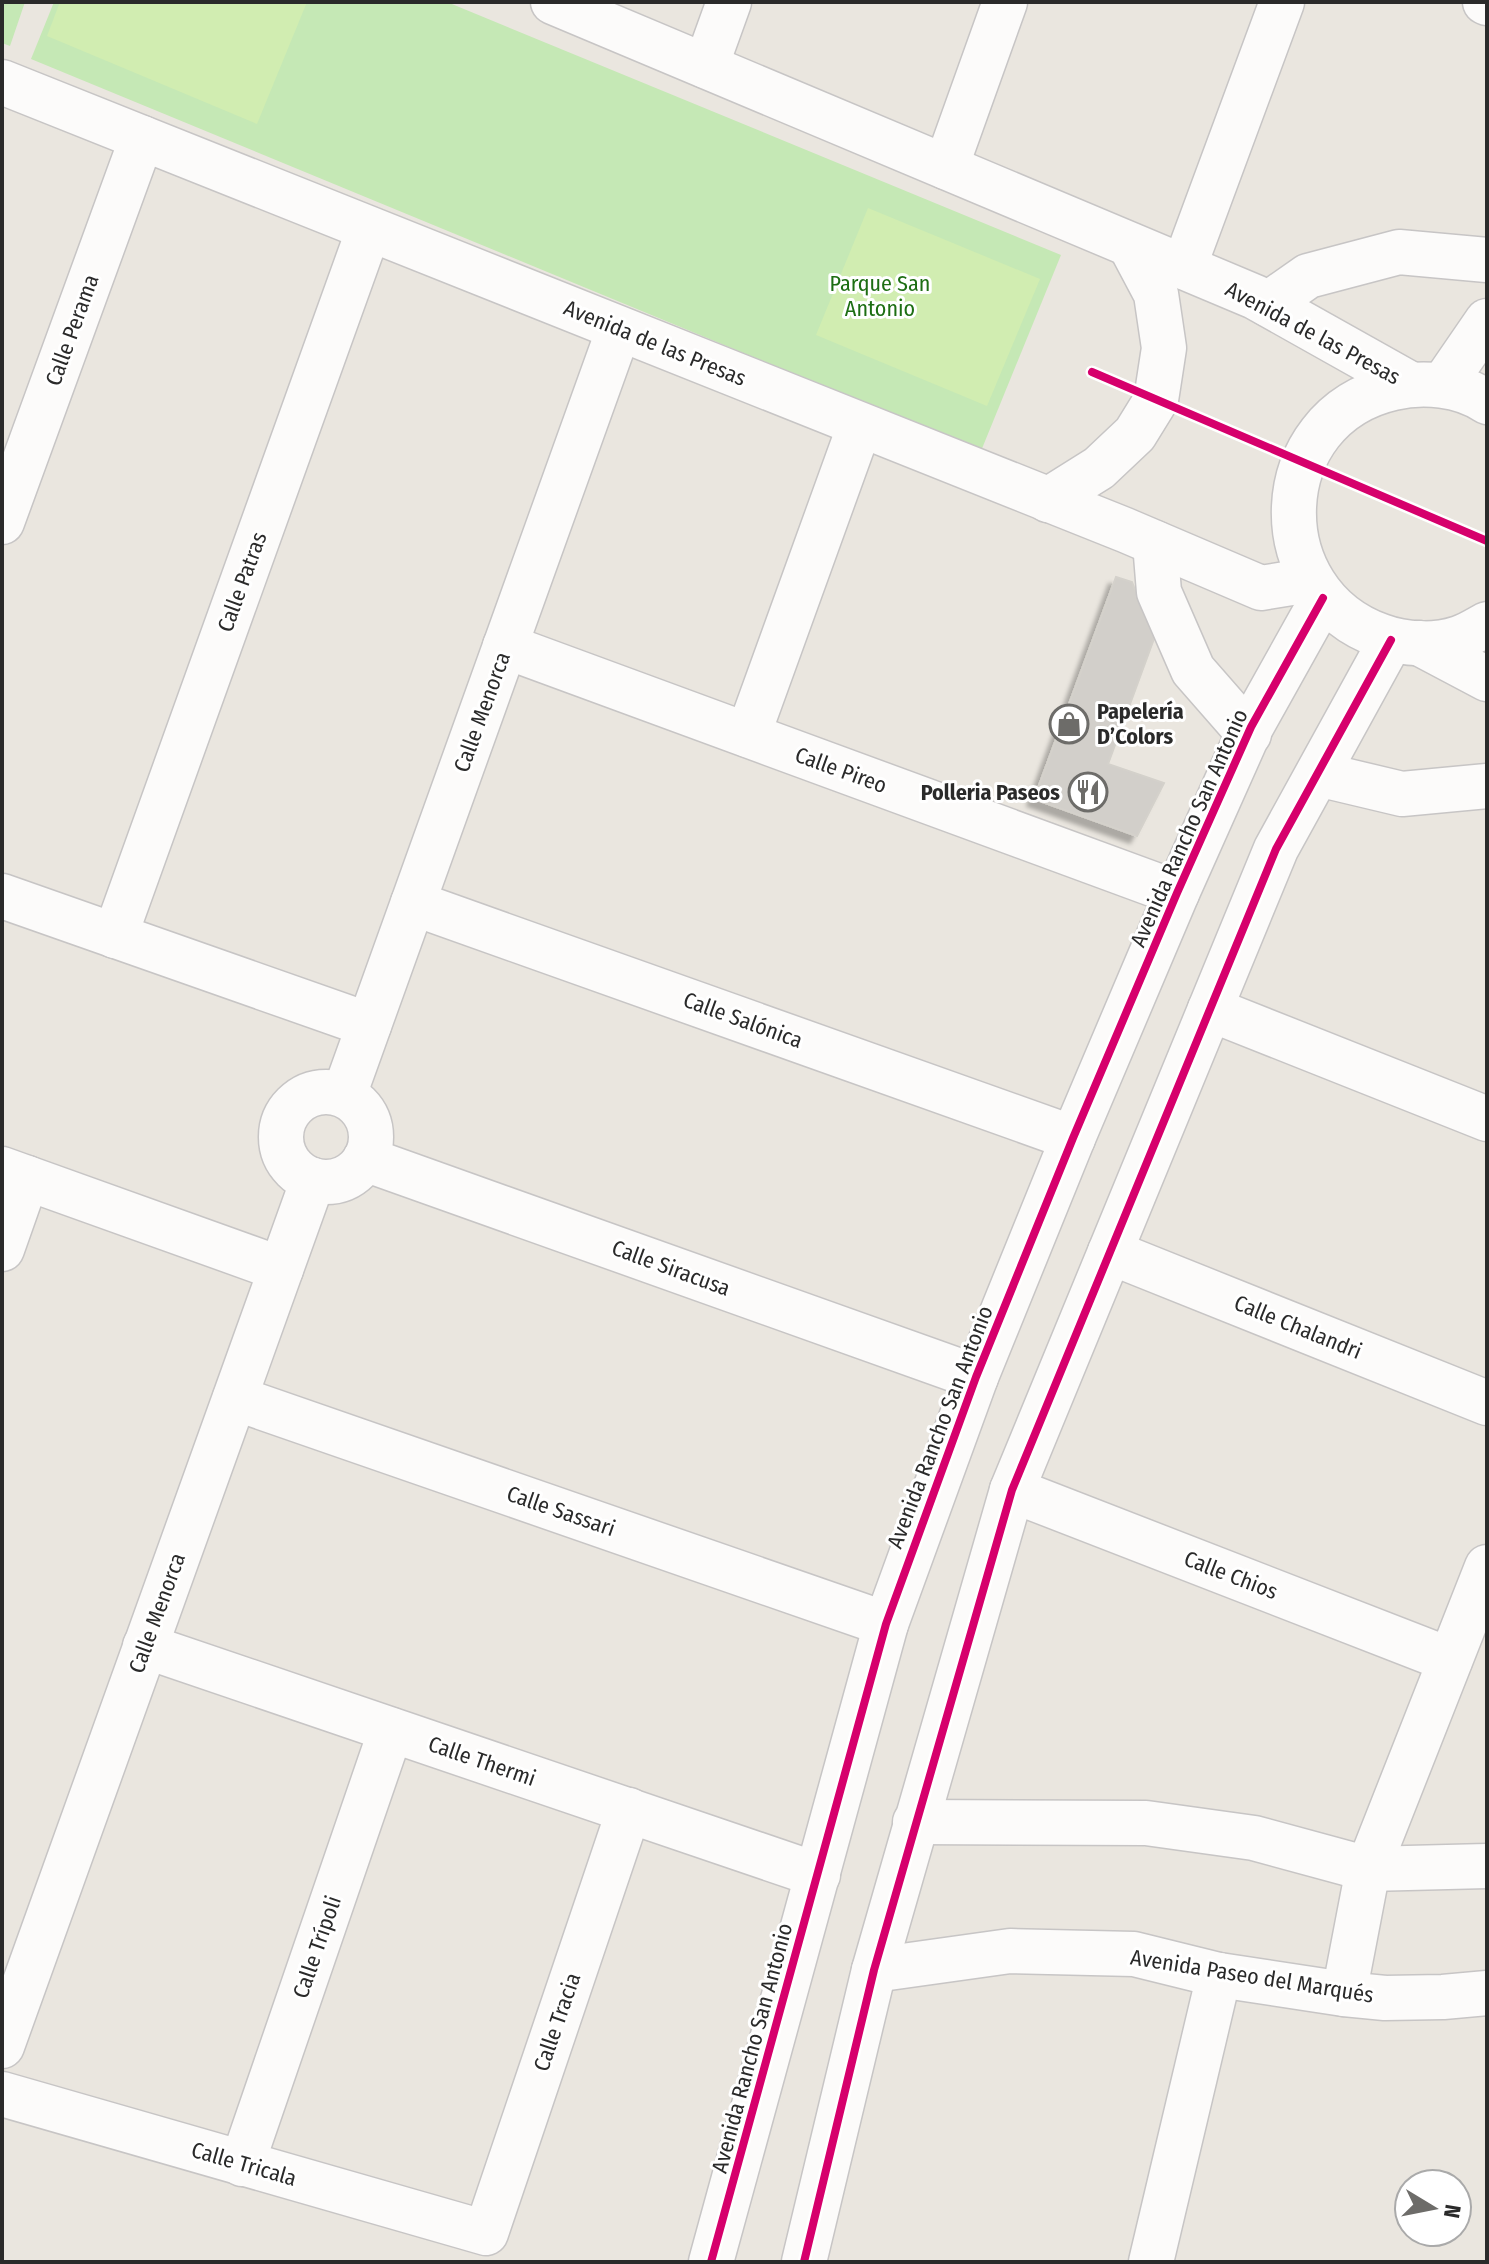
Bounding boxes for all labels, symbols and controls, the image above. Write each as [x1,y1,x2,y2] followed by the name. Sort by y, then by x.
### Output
[830,270,930,322] park label: Parque San Antonio
[39,271,105,389] street label: Calle Perama
[1221,276,1405,390] street label: Avenida de las Presas
[560,294,750,392] street label: Avenida de las Presas
[211,528,273,636] street label: Calle Patras
[448,648,516,776] street label: Calle Menorca
[1097,698,1184,750] place label: Papelería D’Colors
[1048,703,1090,745] shop icon: Papelería D’Colors
[1124,705,1254,951] street label: Avenida Rancho San Antonio
[791,741,891,799] street label: Calle Pireo
[1067,771,1109,813] restaurant icon: Polleria Paseos
[921,779,1060,806] place label: Polleria Paseos
[680,986,806,1054] street label: Calle Salónica
[608,1234,734,1302] street label: Calle Siracusa
[1230,1289,1366,1365] street label: Calle Chalandri
[881,1302,999,1552] street label: Avenida Rancho San Antonio
[503,1480,619,1542] street label: Calle Sassari
[1180,1545,1282,1605] street label: Calle Chios
[123,1549,191,1677] street label: Calle Menorca
[425,1730,539,1792] street label: Calle Thermi
[287,1892,347,2002] street label: Calle Trípoli
[706,1920,798,2176] street label: Avenida Rancho San Antonio
[1129,1943,1375,2009] street label: Avenida Paseo del Marqués
[528,1969,586,2075] street label: Calle Tracia
[188,2136,300,2192] street label: Calle Tricala
[1393,2168,1473,2248] north arrow
[1438,2203,1467,2220] text: N

